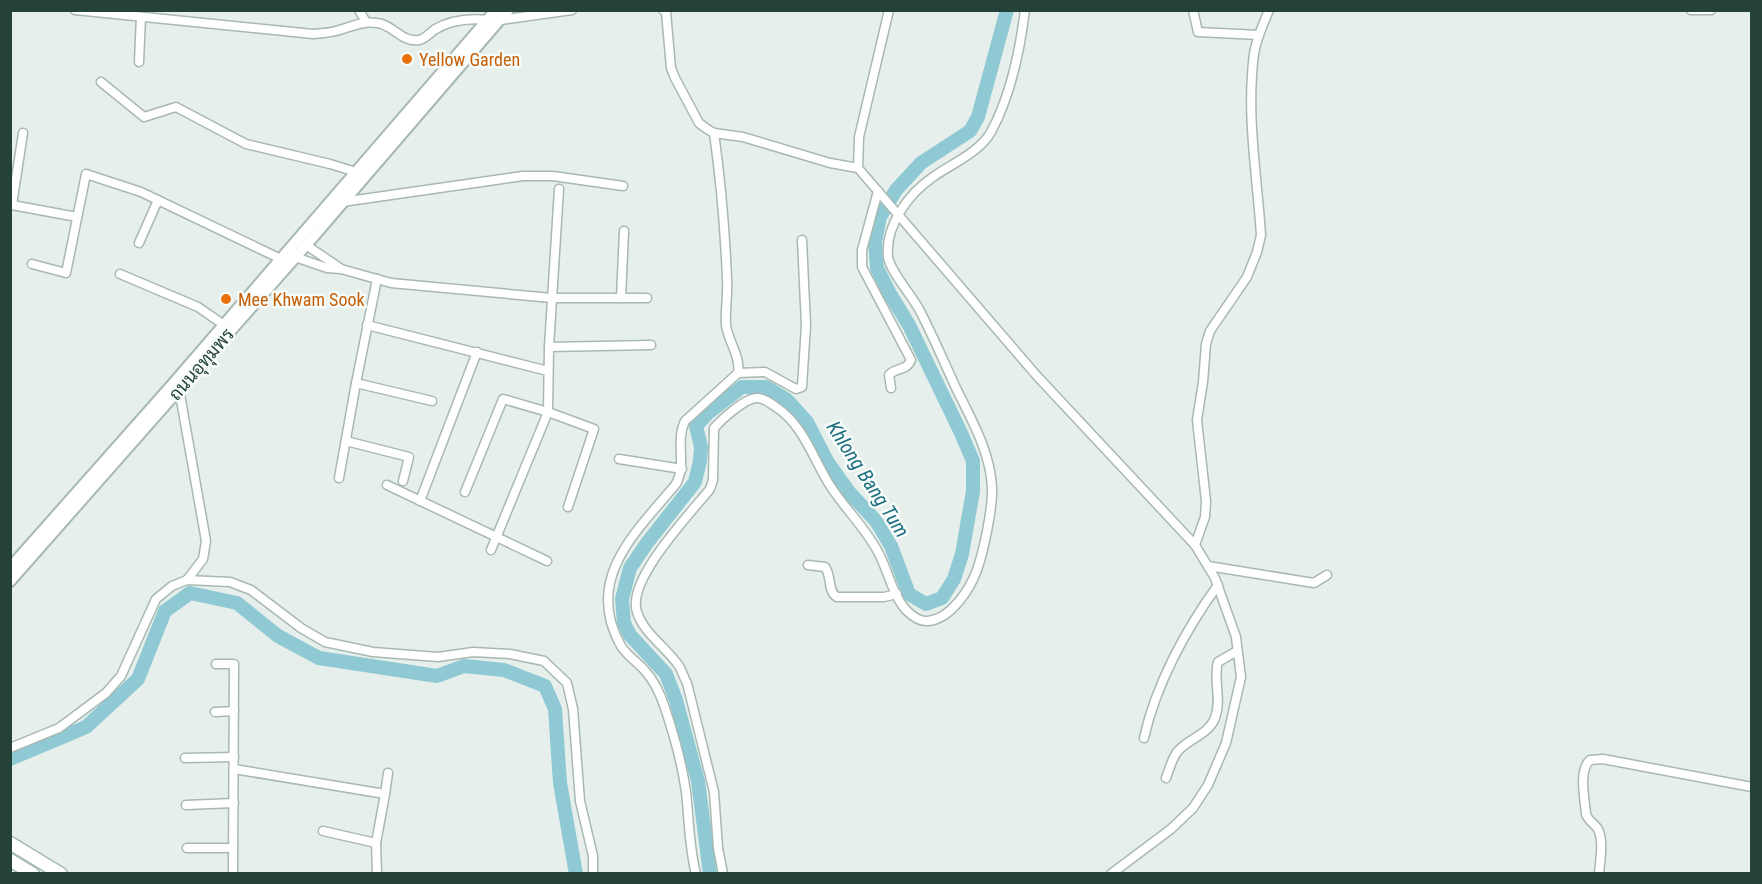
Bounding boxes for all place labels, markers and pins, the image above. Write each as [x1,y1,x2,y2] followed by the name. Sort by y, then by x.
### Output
[419,49,520,70] place label: Yellow Garden
[400,52,414,66] marker: Yellow Garden
[238,289,365,310] place label: Mee Khwam Sook
[219,292,233,306] marker: Mee Khwam Sook

